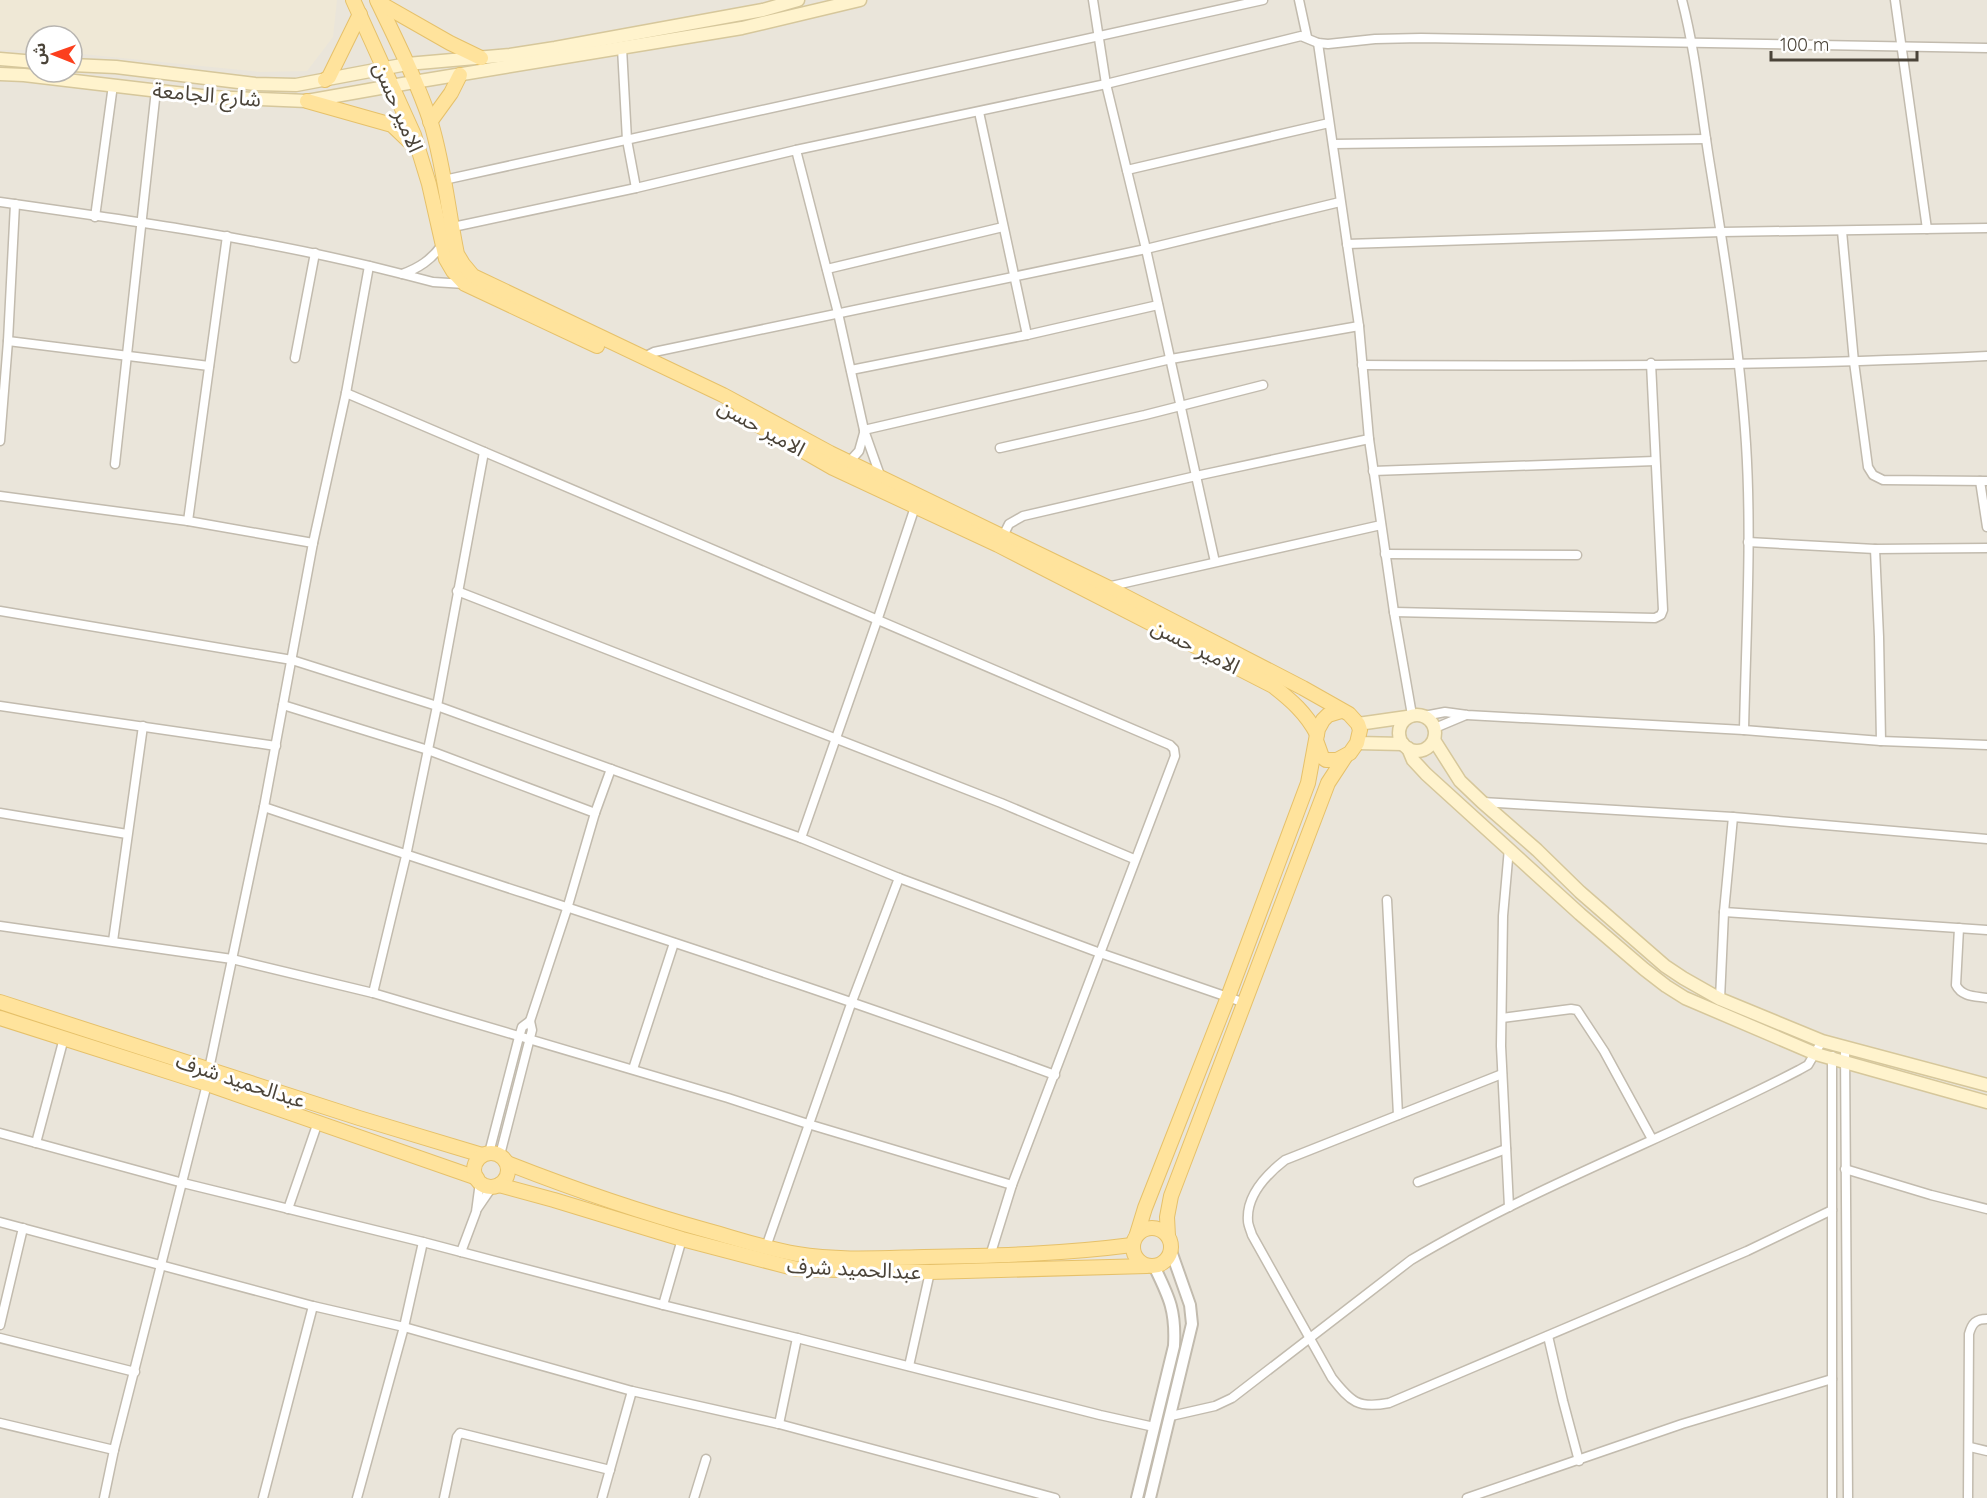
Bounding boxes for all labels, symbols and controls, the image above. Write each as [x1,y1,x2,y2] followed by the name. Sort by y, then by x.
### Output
[24,24,84,84] north arrow
[1771,24,1916,62] scale bar
[1780,33,1829,56] text: 100 m
[29,43,49,65] text: ش
[368,58,430,156] street label: الامير حسن
[151,76,262,115] street label: شارع الجامعة
[714,392,810,462] street label: الامير حسن
[1147,613,1245,679] street label: الامير حسن
[173,1047,309,1113] street label: عبدالحميد شرف
[786,1251,922,1285] street label: عبدالحميد شرف

